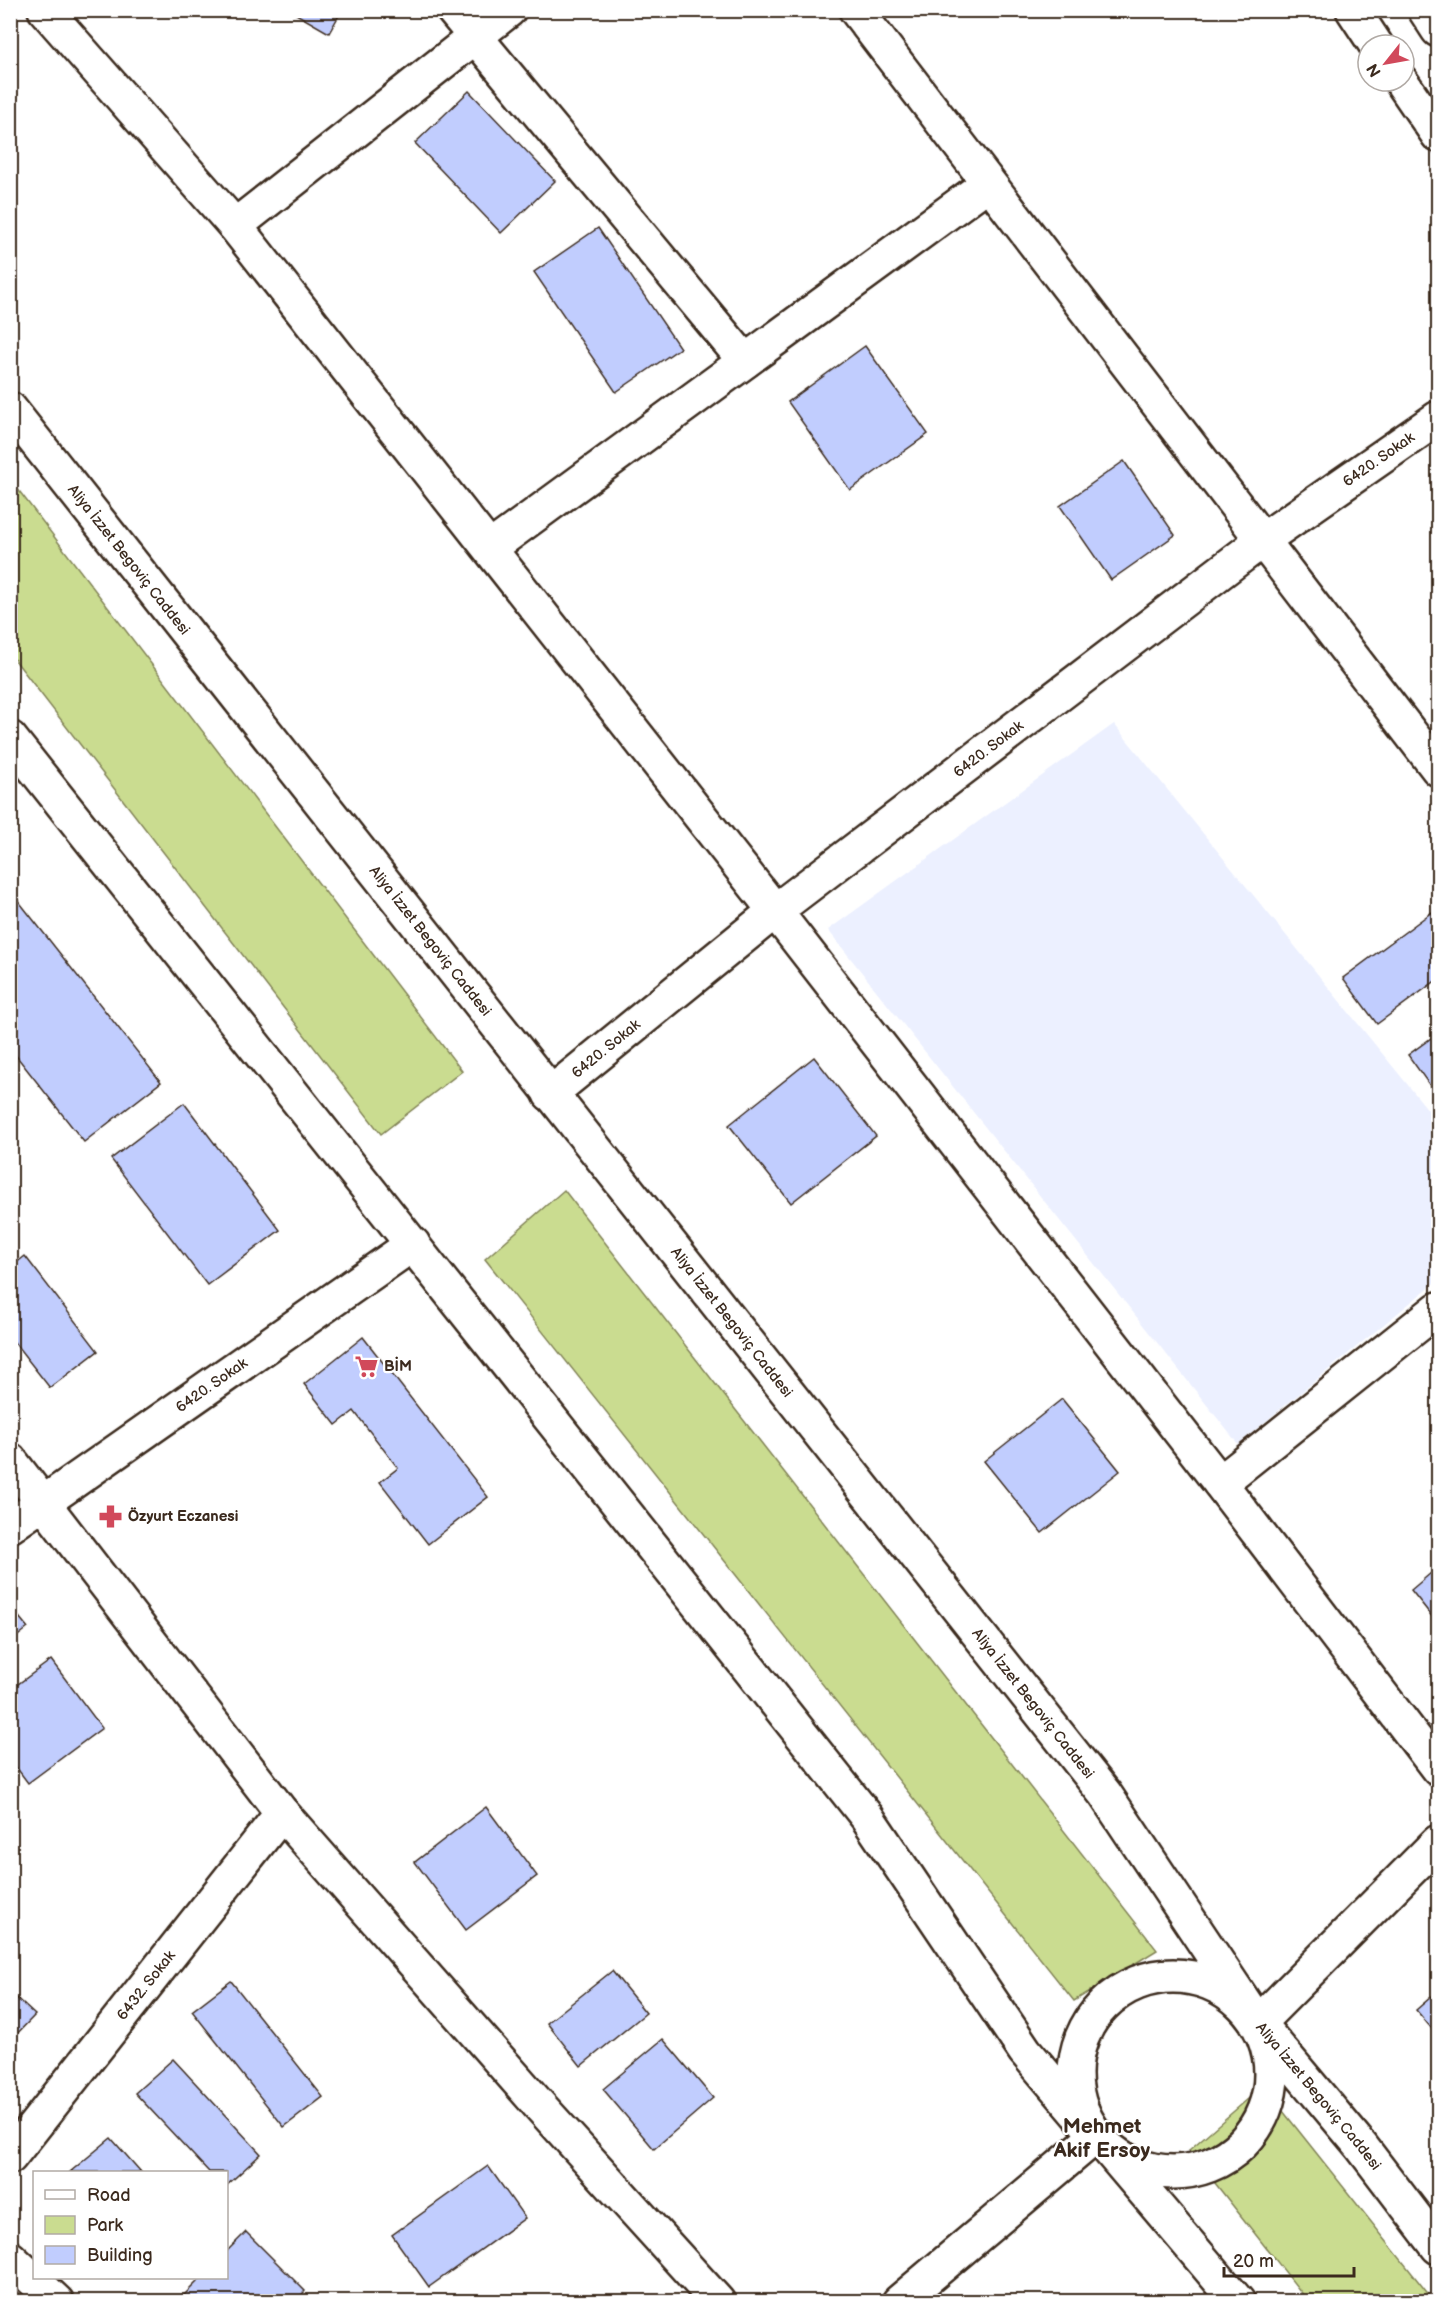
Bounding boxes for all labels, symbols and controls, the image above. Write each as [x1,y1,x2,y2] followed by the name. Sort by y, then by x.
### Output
[1356,33,1416,93] north arrow
[1363,60,1386,80] text: N
[1339,428,1419,491] street label: 6420. Sokak
[63,481,194,639] street label: Aliya İzzet Begoviç Caddesi
[950,716,1028,782] street label: 6420. Sokak
[365,862,495,1020] street label: Aliya İzzet Begoviç Caddesi
[568,1015,645,1083] street label: 6420. Sokak
[666,1243,797,1401] street label: Aliya İzzet Begoviç Caddesi
[172,1353,252,1417] street label: 6420. Sokak
[353,1353,379,1379] supermarket icon: BİM
[384,1356,412,1376] place label: BİM
[97,1503,123,1529] pharmacy icon: Özyurt Eczanesi
[128,1507,238,1526] place label: Özyurt Eczanesi
[968,1625,1098,1783] street label: Aliya İzzet Begoviç Caddesi
[113,1946,180,2024] street label: 6432. Sokak
[1252,2019,1385,2174] street label: Aliya İzzet Begoviç Caddesi
[1053,2114,1151,2163] district label: Mehmet Akif Ersoy
[33,2171,228,2279] legend
[87,2185,131,2206] text: Road
[87,2215,123,2236] text: Park
[1224,2240,1354,2278] scale bar
[87,2245,153,2266] text: Building
[1233,2251,1274,2272] text: 20 m

